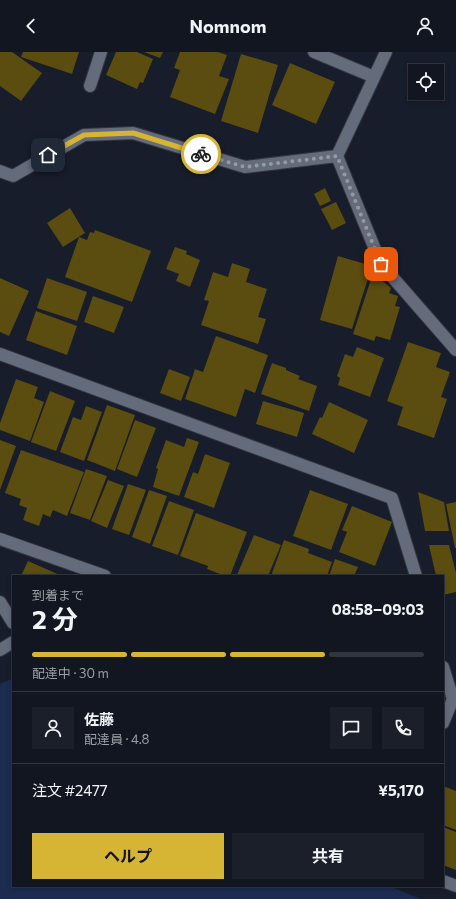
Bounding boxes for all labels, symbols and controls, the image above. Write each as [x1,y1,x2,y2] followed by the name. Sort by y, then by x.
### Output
[20,15,42,37] icon: back
[190,15,266,37] text: Nomnom
[414,15,436,37] icon: person
[408,64,444,100] map controls
[408,64,444,100] button: locate
[181,134,221,174] courier
[31,138,65,172] pin
[190,143,212,165] icon: bike
[37,144,59,166] icon: home
[364,247,398,281] pin
[370,253,392,275] icon: bag
[32,587,84,603] text: 到着まで
[332,600,424,618] text: 08:58–09:03
[32,603,78,634] text: 2 分
[32,665,109,681] text: 配達中 · 30 m
[32,707,74,749] button: person
[330,707,372,749] button: chat
[382,707,424,749] button: phone
[84,710,114,728] text: 佐藤
[84,731,150,747] text: 配達員 · 4.8
[32,781,108,799] text: 注文 #2477
[378,781,424,799] text: ¥5,170
[32,833,224,879] button: ヘルプ
[232,833,424,879] button: 共有

